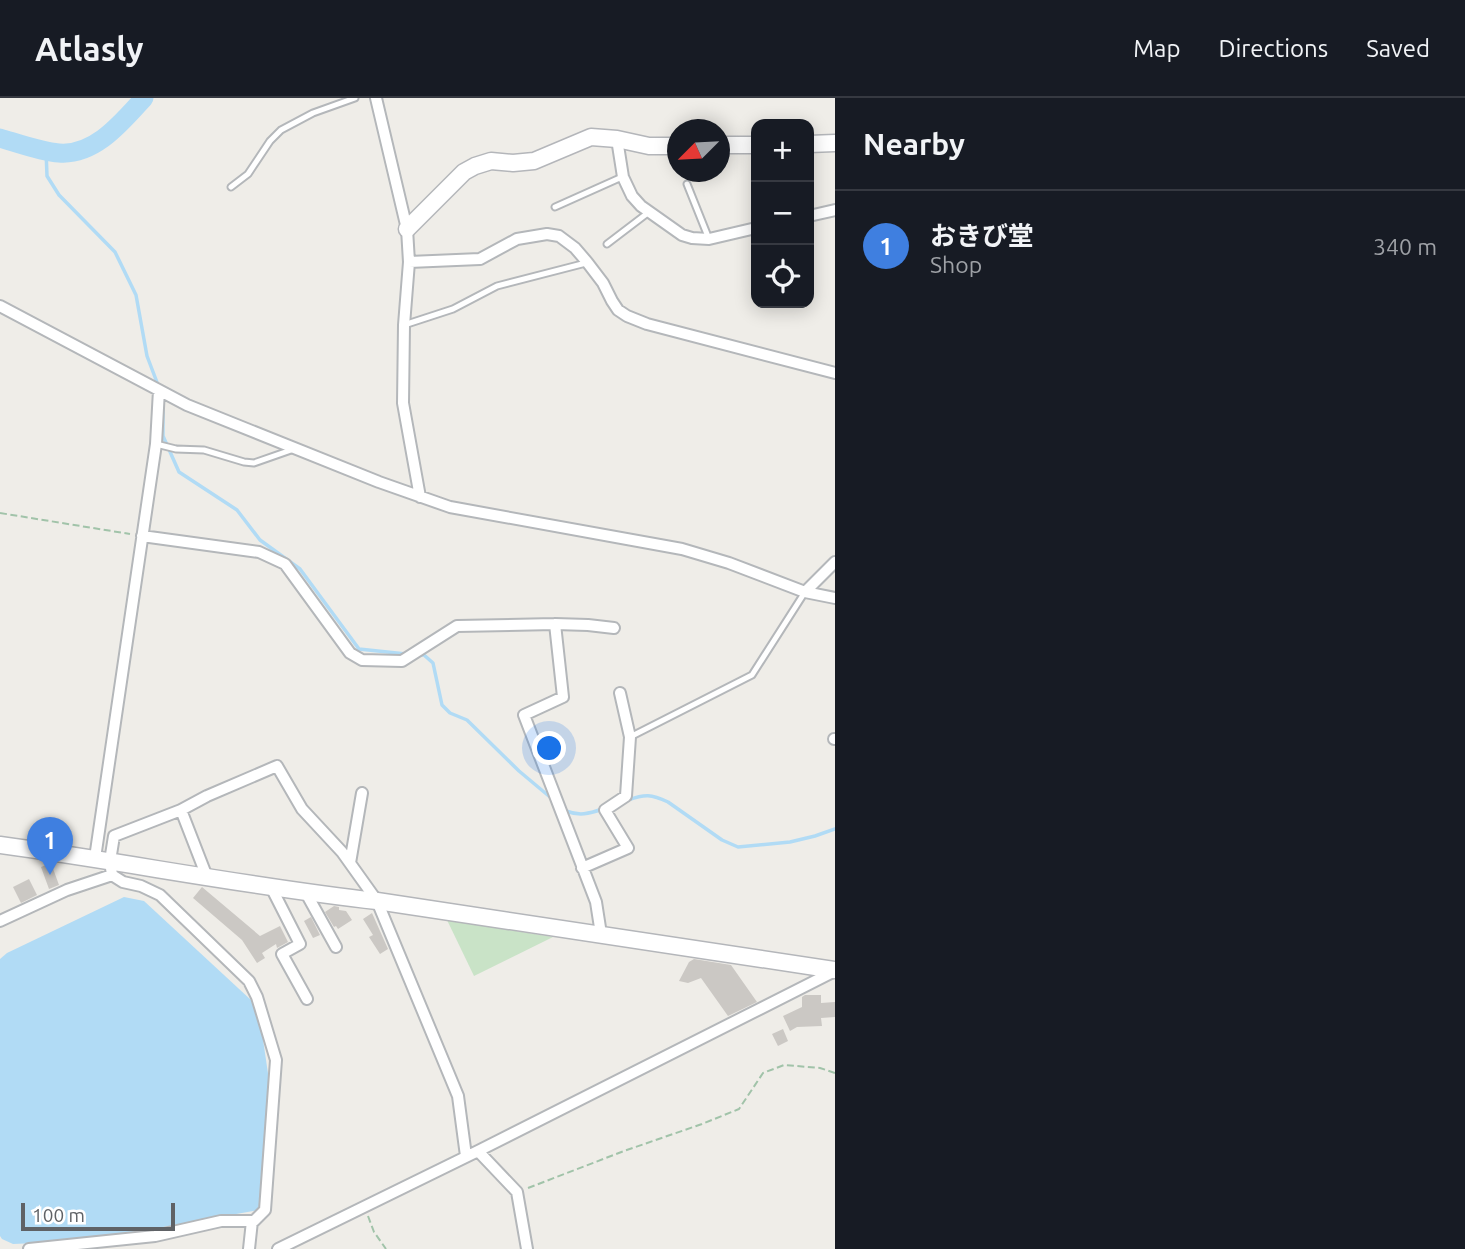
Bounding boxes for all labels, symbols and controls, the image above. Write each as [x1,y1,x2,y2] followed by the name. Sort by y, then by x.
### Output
[35,30,144,67] text: Atlasly
[1133,35,1180,62] text: Map
[1218,35,1328,62] text: Directions
[1366,35,1430,62] text: Saved
[667,119,730,182] north arrow
[751,119,814,308] map controls
[751,119,814,182] button: +
[863,127,965,161] text: Nearby
[751,182,814,245] button: −
[930,221,1034,250] text: おきび堂
[880,234,892,259] text: 1
[1373,234,1437,259] text: 340 m
[751,245,814,308] button: locate
[930,252,982,277] text: Shop
[532,731,566,765] your location
[27,817,73,875] pin: 1
[21,1200,175,1232] scale bar
[32,1204,85,1226] text: 100 m

